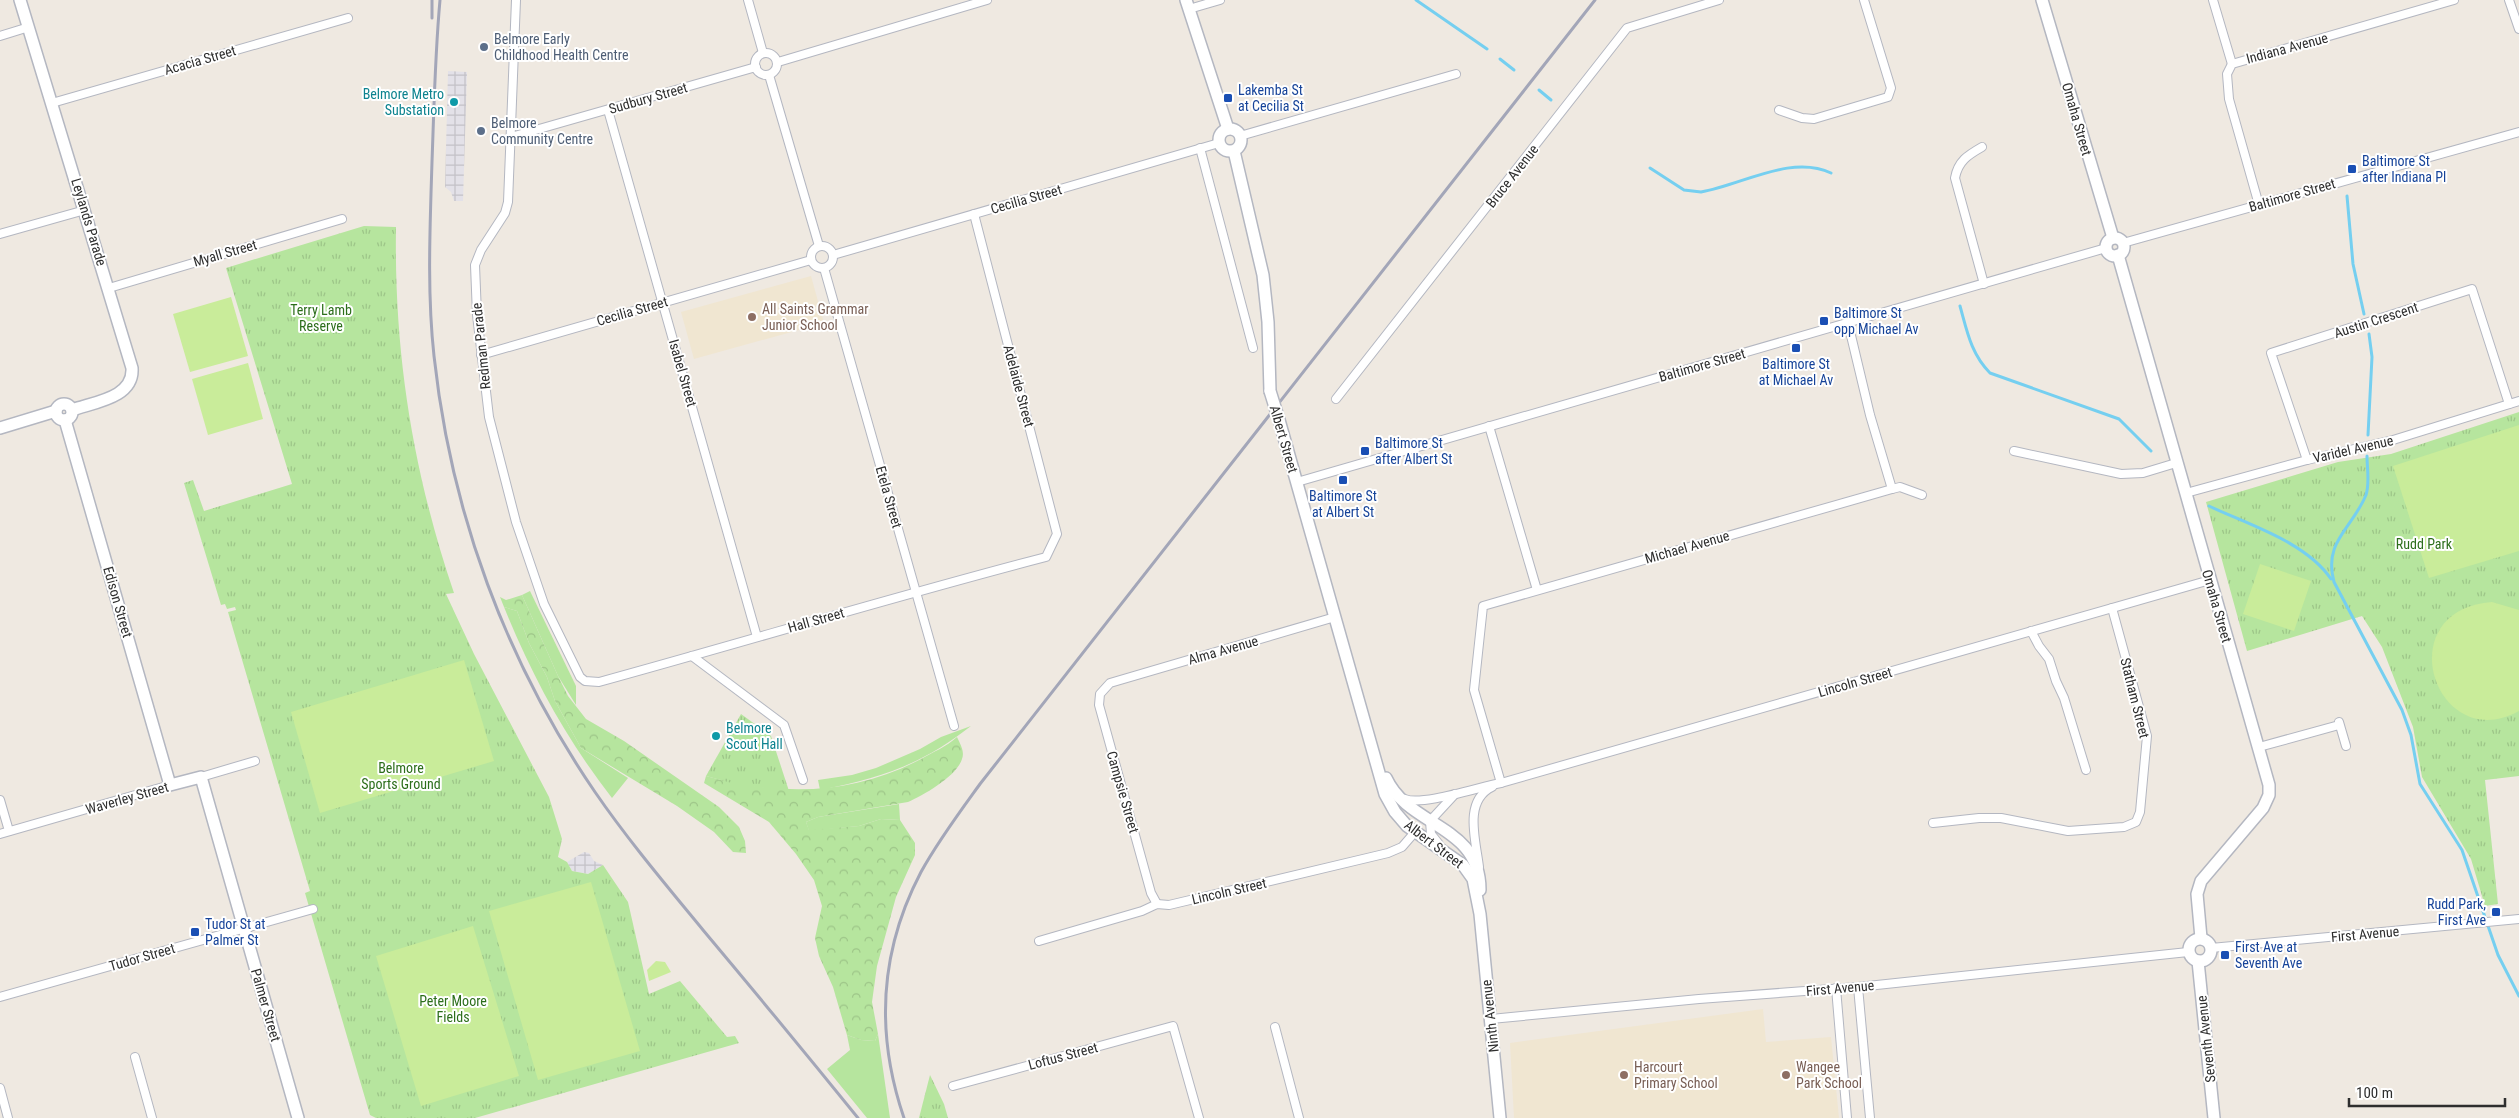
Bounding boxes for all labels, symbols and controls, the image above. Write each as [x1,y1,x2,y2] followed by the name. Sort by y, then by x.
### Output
[2244,29,2330,67] street label: Indiana Avenue
[494,31,629,63] place label: Belmore Early Childhood Health Centre
[478,41,490,53] marker: Belmore Early Childhood Health Centre
[162,42,238,78] street label: Acacia Street
[607,79,689,117] street label: Sudbury Street
[2059,81,2095,157] street label: Omaha Street
[1238,82,1304,114] place label: Lakemba St at Cecilia St
[363,86,444,118] place label: Belmore Metro Substation
[1222,92,1234,104] marker: Lakemba St at Cecilia St
[448,96,460,108] marker: Belmore Metro Substation
[491,115,594,147] place label: Belmore Community Centre
[475,125,487,137] marker: Belmore Community Centre
[1483,141,1542,211] street label: Bruce Avenue
[2362,153,2446,185] place label: Baltimore St after Indiana Pl
[2346,163,2358,175] marker: Baltimore St after Indiana Pl
[2247,175,2337,215] street label: Baltimore Street
[68,176,110,268] street label: Leylands Parade
[989,181,1063,217] street label: Cecilia Street
[191,236,259,270] street label: Myall Street
[595,293,669,329] street label: Cecilia Street
[2332,299,2420,341] street label: Austin Crescent
[762,301,868,333] place label: All Saints Grammar Junior School
[290,302,352,334] park label: Terry Lamb Reserve
[468,302,493,390] street label: Redman Parade
[1834,305,1918,337] place label: Baltimore St opp Michael Av
[746,311,758,323] marker: All Saints Grammar Junior School
[1818,315,1830,327] marker: Baltimore St opp Michael Av
[666,337,700,409] street label: Isabel Street
[1790,342,1802,354] marker: Baltimore St at Michael Av
[1000,343,1038,429] street label: Adelaide Street
[1657,345,1747,385] street label: Baltimore Street
[1759,356,1833,388] place label: Baltimore St at Michael Av
[1267,403,1301,475] street label: Albert Street
[2311,432,2395,466] street label: Varidel Avenue
[1375,435,1452,467] place label: Baltimore St after Albert St
[1359,445,1371,457] marker: Baltimore St after Albert St
[873,464,905,530] street label: Etela Street
[1337,474,1349,486] marker: Baltimore St at Albert St
[1309,488,1377,520] place label: Baltimore St at Albert St
[1643,527,1731,567] street label: Michael Avenue
[2396,536,2453,552] park label: Rudd Park
[100,565,136,639] street label: Edison Street
[2199,568,2235,644] street label: Omaha Street
[786,604,846,636] street label: Hall Street
[1186,632,1260,668] street label: Alma Avenue
[2117,656,2153,740] street label: Statham Street
[1816,664,1894,700] street label: Lincoln Street
[726,720,783,752] place label: Belmore Scout Hall
[710,730,722,742] marker: Belmore Scout Hall
[1104,749,1142,835] street label: Campsie Street
[361,760,441,792] park label: Belmore Sports Ground
[84,779,170,817] street label: Waverley Street
[1401,817,1467,871] street label: Albert Street
[1190,875,1268,907] street label: Lincoln Street
[2427,896,2486,928] place label: Rudd Park, First Ave
[2490,906,2502,918] marker: Rudd Park, First Ave
[205,916,265,948] place label: Tudor St at Palmer St
[2330,923,2400,945] street label: First Avenue
[189,926,201,938] marker: Tudor St at Palmer St
[2235,939,2303,971] place label: First Ave at Seventh Ave
[107,940,177,974] street label: Tudor Street
[2219,949,2231,961] marker: First Ave at Seventh Ave
[248,967,284,1043] street label: Palmer Street
[1805,977,1875,999] street label: First Avenue
[1478,978,1502,1053] street label: Ninth Avenue
[419,993,487,1025] park label: Peter Moore Fields
[2193,994,2219,1083] street label: Seventh Avenue
[1026,1039,1100,1073] street label: Loftus Street
[1634,1059,1718,1091] place label: Harcourt Primary School
[1796,1059,1862,1091] place label: Wangee Park School
[1618,1069,1630,1081] marker: Harcourt Primary School
[1780,1069,1792,1081] marker: Wangee Park School
[2349,1076,2505,1108] scale bar
[2356,1084,2393,1102] text: 100 m

